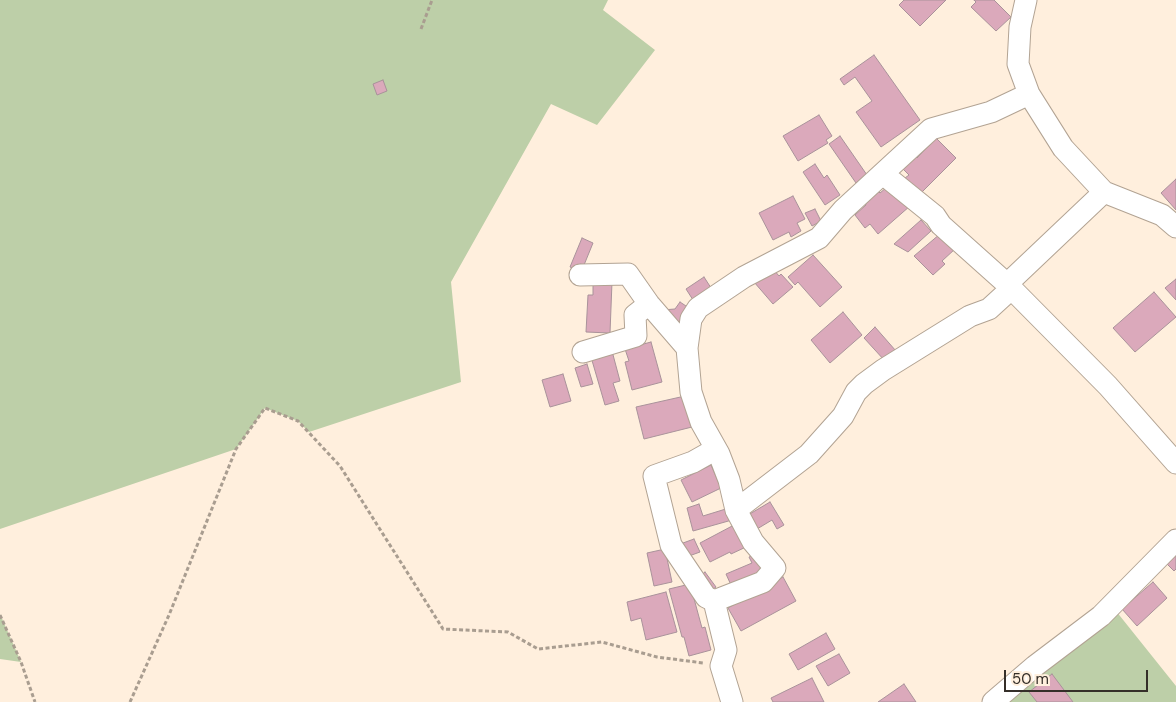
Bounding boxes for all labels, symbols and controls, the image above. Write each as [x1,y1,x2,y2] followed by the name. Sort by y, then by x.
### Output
[1006,660,1150,692] scale bar
[1012,669,1049,689] text: 50 m

